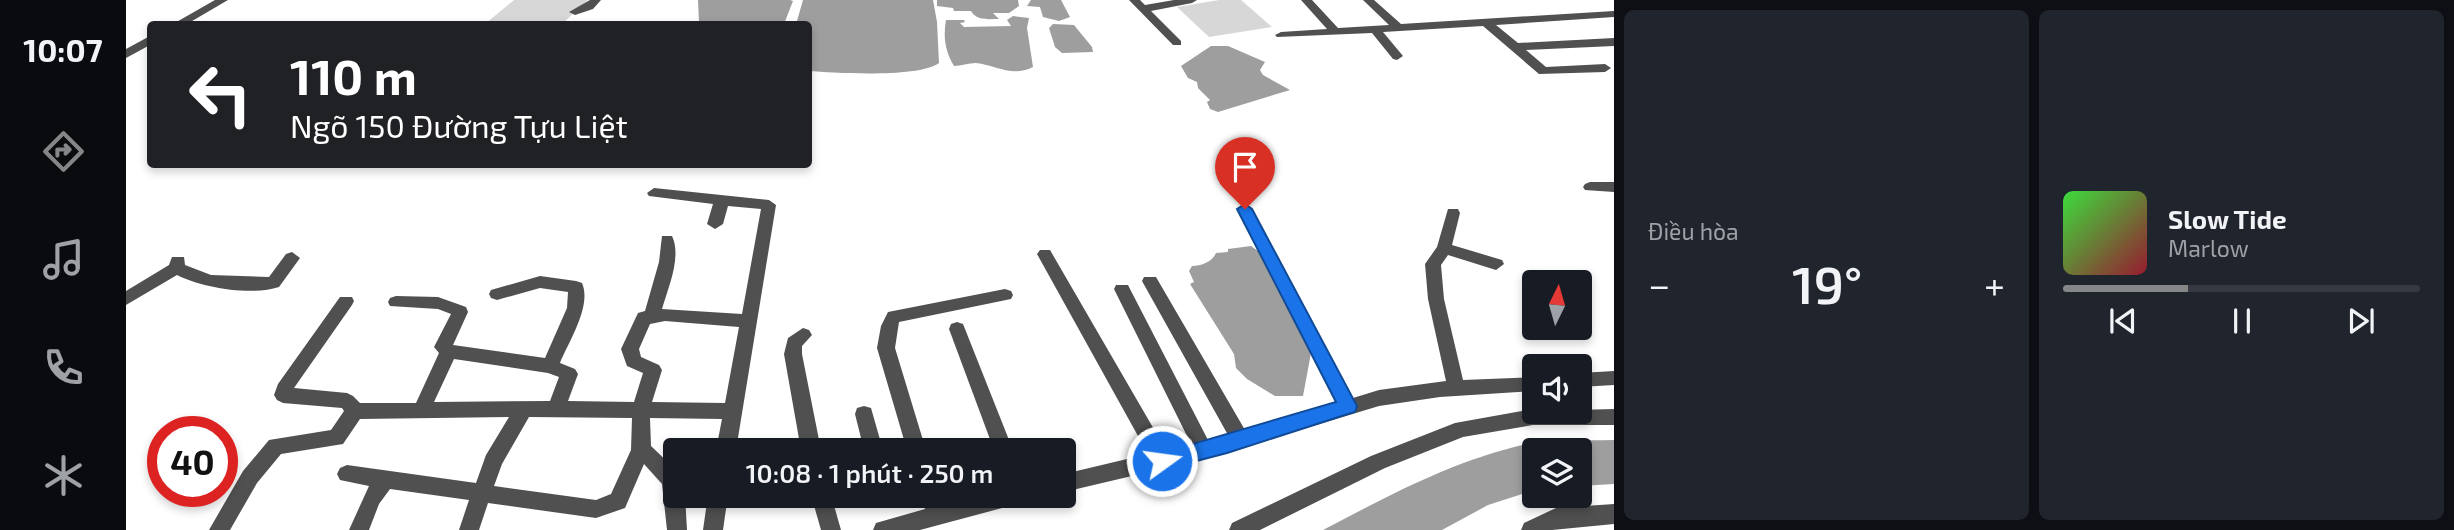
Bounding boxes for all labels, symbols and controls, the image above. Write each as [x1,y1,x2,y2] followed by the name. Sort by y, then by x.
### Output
[23,30,103,68] text: 10:07
[290,46,417,105] text: 110 m
[175,49,266,140] icon: left
[290,106,628,144] text: Ngõ 150 Đường Tựu Liệt
[39,127,88,176] icon: directions
[1215,137,1275,209] pin
[1226,148,1264,186] icon: arrive
[2168,203,2287,234] text: Slow Tide
[1648,217,1739,245] text: Điều hòa
[2168,234,2249,262] text: Marlow
[39,235,88,284] icon: music
[1792,252,1862,314] text: 19°
[1648,261,1670,307] text: −
[1984,261,2005,307] text: +
[1522,270,1592,340] north arrow
[1522,270,1592,508] map controls
[2104,302,2142,340] icon: previous
[2223,302,2261,340] icon: pause
[2342,302,2380,340] icon: next
[39,343,88,392] icon: phone
[1522,354,1592,424] button: sound
[147,416,238,507] speed limit sign: 40
[1125,424,1199,498] position arrow
[1522,438,1592,508] button: layers
[39,451,88,500] icon: climate
[746,457,993,488] text: 10:08 · 1 phút · 250 m

